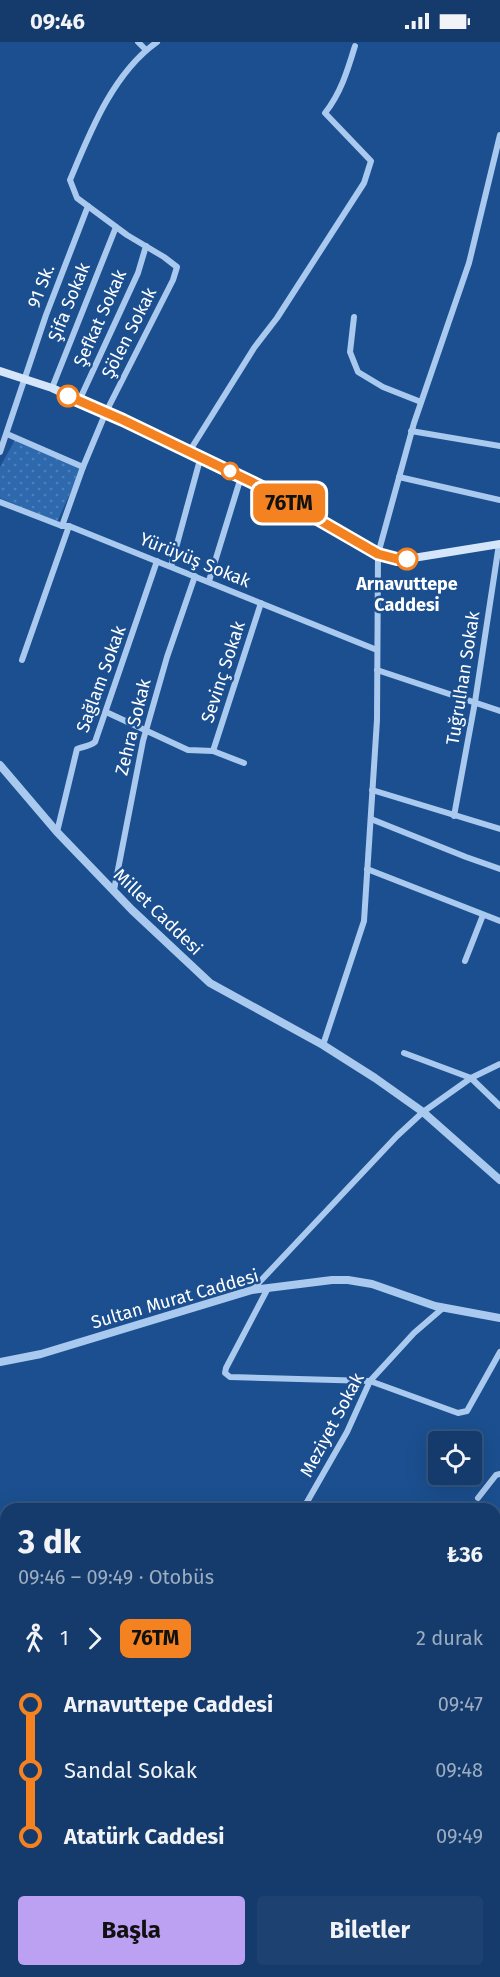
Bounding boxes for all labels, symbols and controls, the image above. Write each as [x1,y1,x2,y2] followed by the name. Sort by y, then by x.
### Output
[30,8,85,35] text: 09:46
[43,259,95,345] street label: Şifa Sokak
[23,261,59,311] street label: 91 Sk.
[69,265,132,370] street label: Şefkat Sokak
[97,283,162,382] street label: Şölen Sokak
[57,385,79,407] unlabelled marker
[221,462,239,480] unlabelled marker
[247,484,331,522] line badge: 76TM
[265,490,313,516] text: 76TM
[136,528,254,593] street label: Yürüyüş Sokak
[396,548,418,570] marker: Arnavuttepe Caddesi
[355,573,458,616] place label: Arnavuttepe Caddesi
[442,609,485,746] street label: Tuğrulhan Sokak
[196,618,250,726] street label: Sevinç Sokak
[71,622,131,735] street label: Sağlam Sokak
[110,676,156,777] street label: Zehra Sokak
[109,864,207,960] street label: Millet Caddesi
[89,1265,261,1333] street label: Sultan Murat Caddesi
[295,1368,369,1481] street label: Meziyet Sokak
[428,1431,482,1485] map controls
[428,1431,482,1485] button: locate
[18,1522,81,1562] text: 3 dk
[447,1541,483,1568] text: ₺36
[18,1565,214,1589] text: 09:46 – 09:49 · Otobüs
[18,1622,51,1655] icon: walk
[78,1622,111,1655] icon: forward
[132,1625,179,1651] text: 76TM
[60,1626,69,1650] text: 1
[416,1626,483,1650] text: 2 durak
[64,1691,273,1718] text: Arnavuttepe Caddesi
[438,1692,483,1716] text: 09:47
[64,1757,197,1784] text: Sandal Sokak
[435,1758,483,1782] text: 09:48
[64,1823,224,1850] text: Atatürk Caddesi
[436,1824,483,1848] text: 09:49
[18,1896,245,1965] button: Başla
[257,1896,483,1965] button: Biletler

